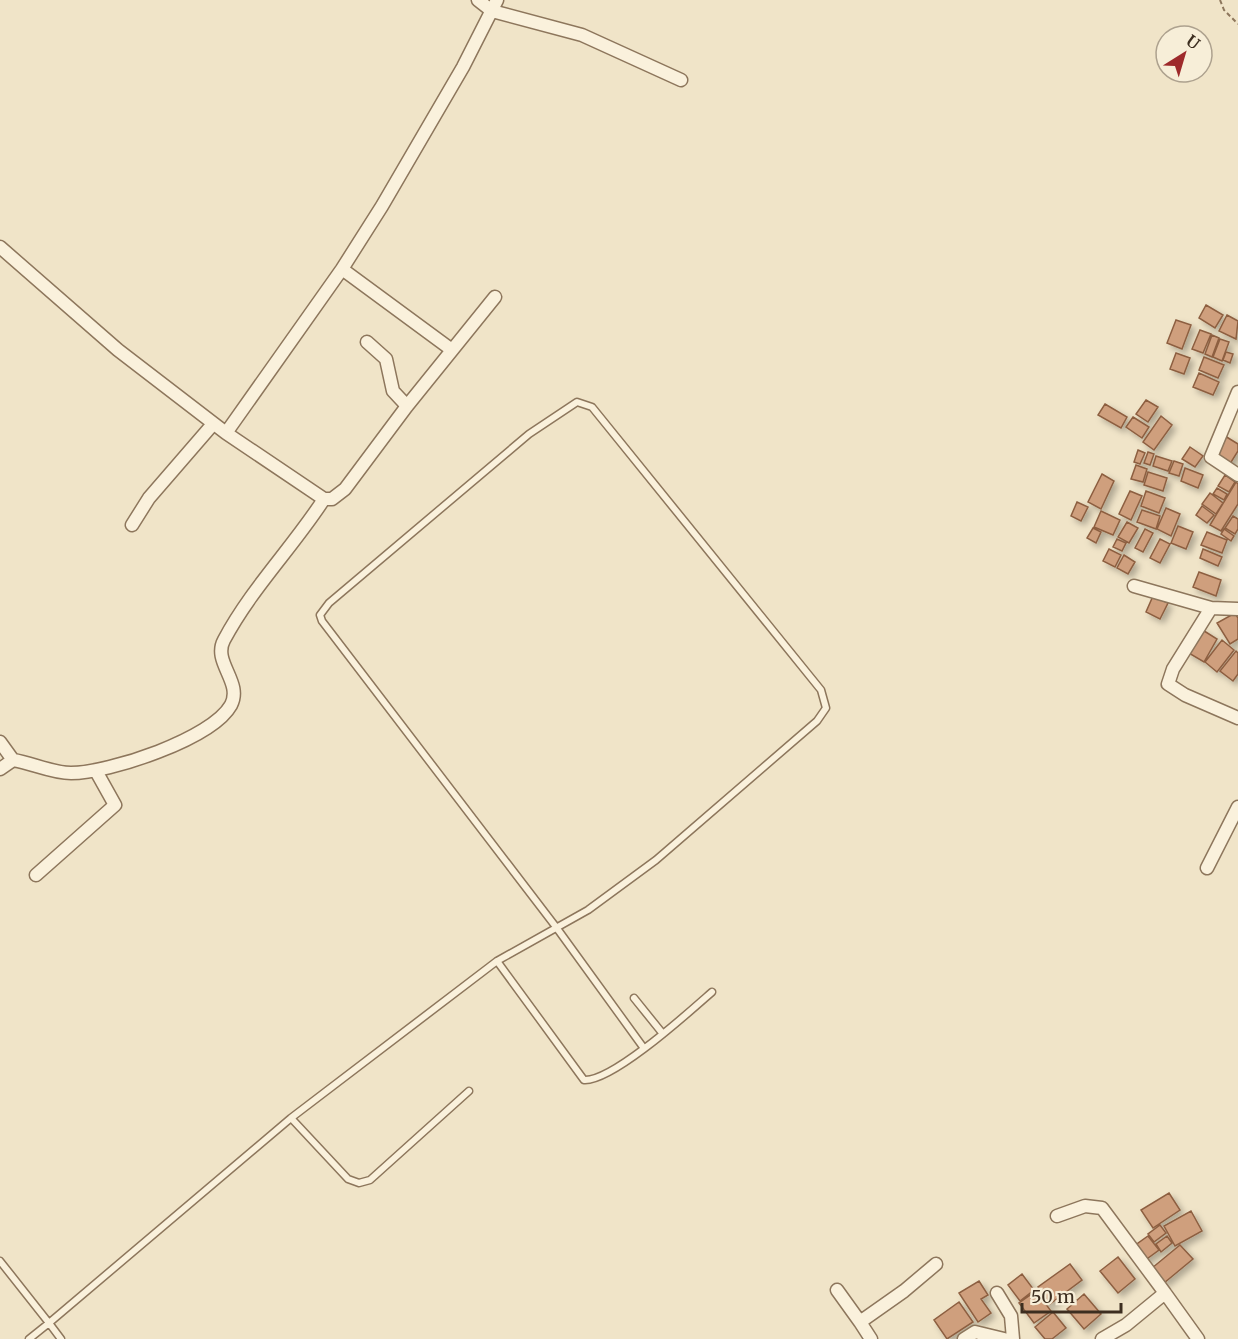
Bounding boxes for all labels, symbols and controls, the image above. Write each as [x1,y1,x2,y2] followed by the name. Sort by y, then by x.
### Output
[1154,24,1214,84] north arrow
[1182,30,1204,54] text: U
[1022,1276,1121,1314] scale bar
[1031,1285,1075,1308] text: 50 m

